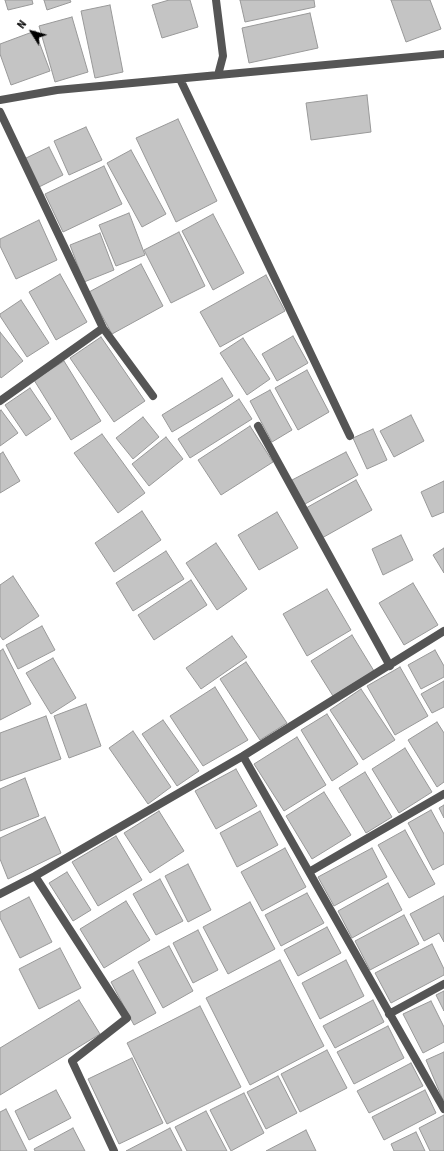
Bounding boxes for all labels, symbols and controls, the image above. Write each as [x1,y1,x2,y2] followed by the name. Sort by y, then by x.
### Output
[12,12,52,52] north arrow
[14,17,30,32] text: N

